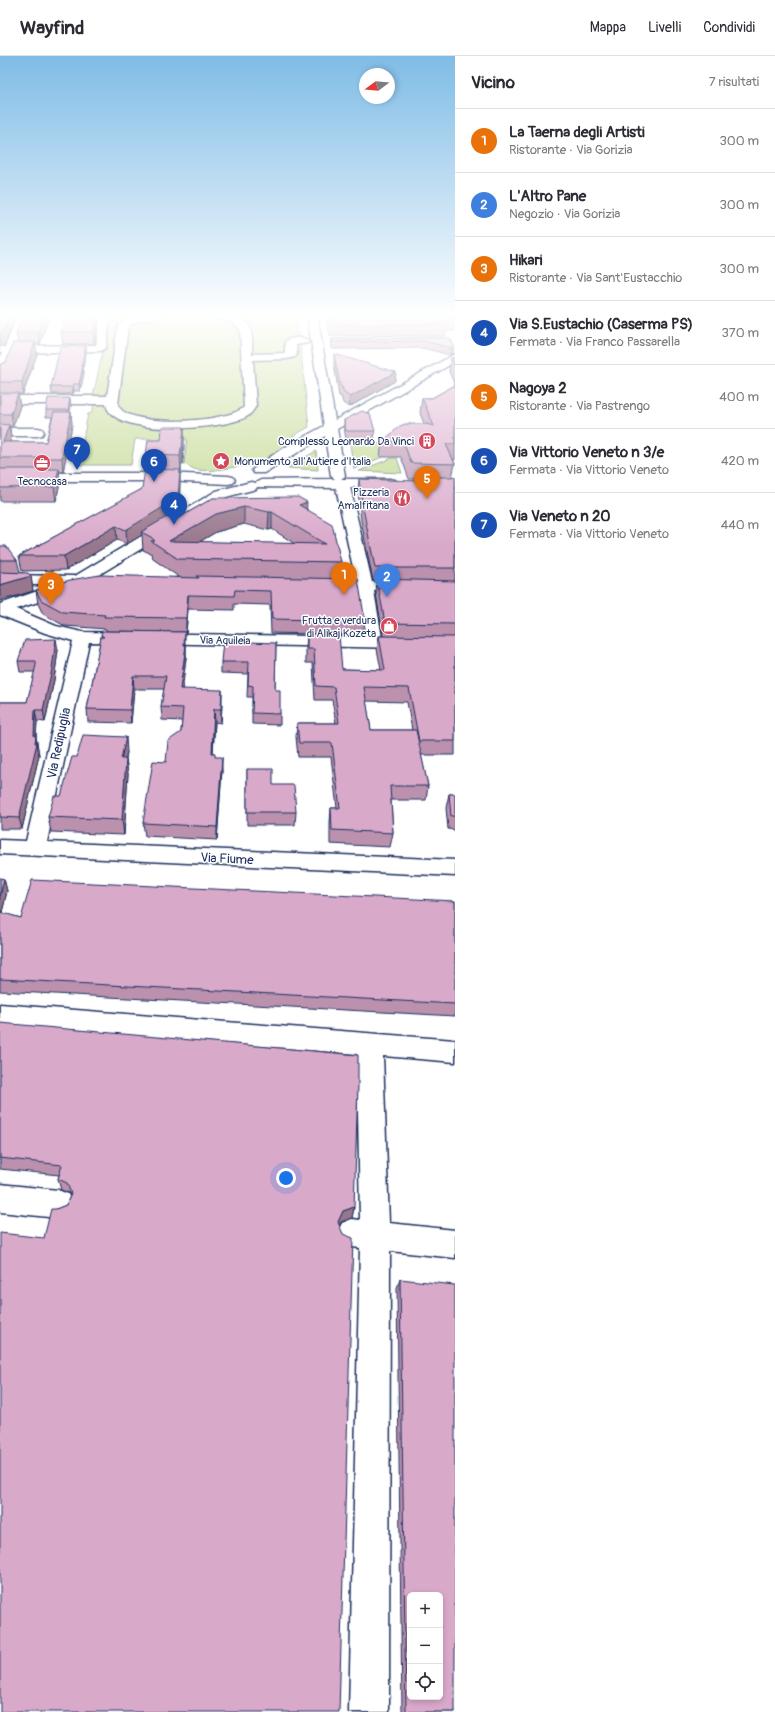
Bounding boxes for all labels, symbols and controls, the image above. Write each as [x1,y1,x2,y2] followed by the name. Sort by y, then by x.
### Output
[20,16,84,40] text: Wayfind
[590,19,626,36] text: Mappa
[648,19,681,36] text: Livelli
[703,19,755,36] text: Condividi
[359,68,395,104] north arrow
[471,72,515,93] text: Vicino
[709,74,759,90] text: 7 risultati
[509,123,645,142] text: La Taerna degli Artisti
[481,133,487,149] text: 1
[720,133,759,149] text: 300 m
[509,142,633,158] text: Ristorante · Via Gorizia
[509,187,586,206] text: L'Altro Pane
[480,197,488,213] text: 2
[720,197,759,213] text: 300 m
[509,206,620,222] text: Negozio · Via Gorizia
[509,251,542,270] text: Hikari
[480,261,488,277] text: 3
[720,261,759,277] text: 300 m
[509,270,682,286] text: Ristorante · Via Sant'Eustacchio
[509,315,693,334] text: Via S.Eustachio (Caserma PS)
[480,325,488,341] text: 4
[722,325,759,341] text: 370 m
[509,334,680,350] text: Fermata · Via Franco Passarella
[509,379,567,398] text: Nagoya 2
[480,389,488,405] text: 5
[719,389,759,405] text: 400 m
[509,398,650,414] text: Ristorante · Via Pastrengo
[417,431,437,451] building icon: Complesso Leonardo Da Vinci
[278,435,414,448] place label: Complesso Leonardo Da Vinci
[64,437,90,470] pin: 7
[509,443,664,462] text: Via Vittorio Veneto n 3/e
[141,449,167,482] pin: 6
[211,451,231,471] place icon: Monumento all'Autiere d'Italia
[32,453,52,473] office icon: Tecnocasa
[480,453,488,469] text: 6
[721,453,759,469] text: 420 m
[234,455,371,468] place label: Monumento all'Autiere d'Italia
[509,462,669,478] text: Fermata · Via Vittorio Veneto
[414,466,440,499] pin: 5
[17,475,67,488] place label: Tecnocasa
[338,486,389,512] place label: Pizzeria Amalfitana
[392,488,412,508] restaurant icon: Pizzeria Amalfitana
[161,492,187,525] pin: 4
[509,507,611,526] text: Via Veneto n 20
[481,517,487,533] text: 7
[721,517,759,533] text: 440 m
[509,526,669,542] text: Fermata · Via Vittorio Veneto
[331,562,357,595] pin: 1
[374,564,400,597] pin: 2
[38,572,64,605] pin: 3
[302,614,376,640] place label: Frutta e verdura di Alikaj Kozeta
[379,616,399,636] shop icon: Frutta e verdura di Alikaj Kozeta
[199,634,251,647] street label: Via Aquileia
[44,706,74,780] street label: Via Redipuglia
[200,850,255,868] street label: Via Fiume
[276,1168,296,1188] your location
[407,1592,443,1700] map controls
[407,1592,443,1628] button: +
[407,1628,443,1664] button: −
[407,1664,443,1700] button: locate

